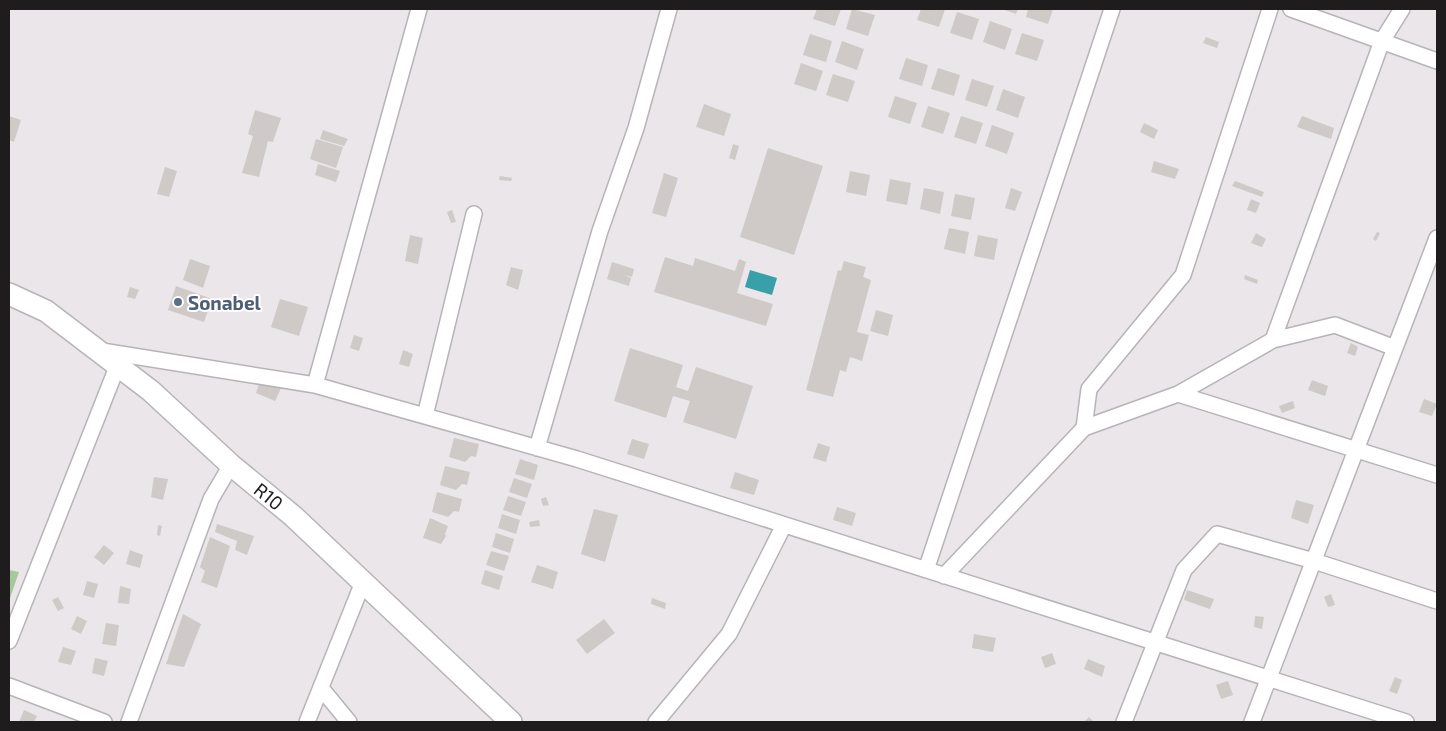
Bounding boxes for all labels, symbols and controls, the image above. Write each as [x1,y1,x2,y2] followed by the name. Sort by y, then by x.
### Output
[188,291,262,314] place label: Sonabel
[172,296,184,308] marker: Sonabel
[250,477,288,515] street label: R10

